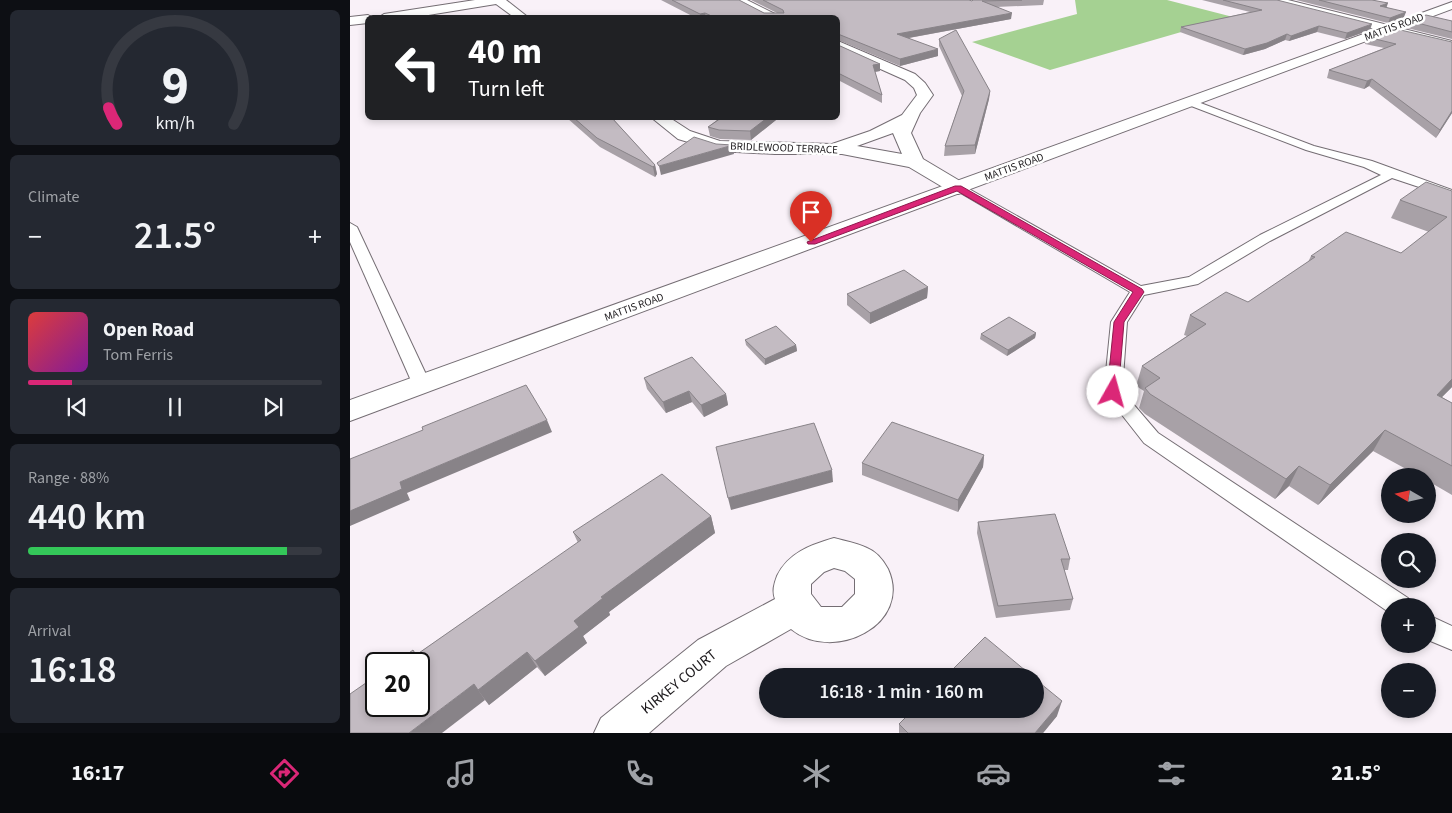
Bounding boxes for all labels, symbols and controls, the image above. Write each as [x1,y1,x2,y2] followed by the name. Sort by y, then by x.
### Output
[1362,9,1426,45] street label: MATTIS ROAD
[468,27,542,77] text: 40 m
[385,35,450,100] icon: left
[161,50,189,124] text: 9
[468,73,544,105] text: Turn left
[155,111,195,136] text: km/h
[730,139,838,157] street label: BRIDLEWOOD TERRACE
[982,149,1046,185] street label: MATTIS ROAD
[28,186,79,208] text: Climate
[790,191,832,242] pin
[797,198,825,226] icon: arrive
[134,209,216,263] text: 21.5°
[28,217,42,257] text: −
[308,217,322,257] text: +
[602,289,666,325] street label: MATTIS ROAD
[103,317,194,344] text: Open Road
[103,344,173,366] text: Tom Ferris
[1086,365,1138,417] position arrow
[63,393,91,421] icon: previous
[161,393,189,421] icon: pause
[259,393,287,421] icon: next
[28,467,109,489] text: Range · 88%
[1381,468,1436,522] north arrow
[1381,468,1436,718] map controls
[28,490,146,544] text: 440 km
[1381,533,1436,588] button: search
[1381,598,1436,653] button: +
[28,620,71,642] text: Arrival
[28,643,116,697] text: 16:18
[637,645,721,719] street label: KIRKEY COURT
[365,652,430,717] speed limit sign: 20
[1381,663,1436,718] button: −
[819,679,984,706] text: 16:18 · 1 min · 160 m
[267,756,302,791] icon: directions
[444,756,479,791] icon: music
[622,756,657,791] icon: phone
[799,756,834,791] icon: climate
[976,756,1011,791] icon: car
[1154,756,1189,791] icon: filters
[71,757,124,789] text: 16:17
[1331,757,1381,789] text: 21.5°

